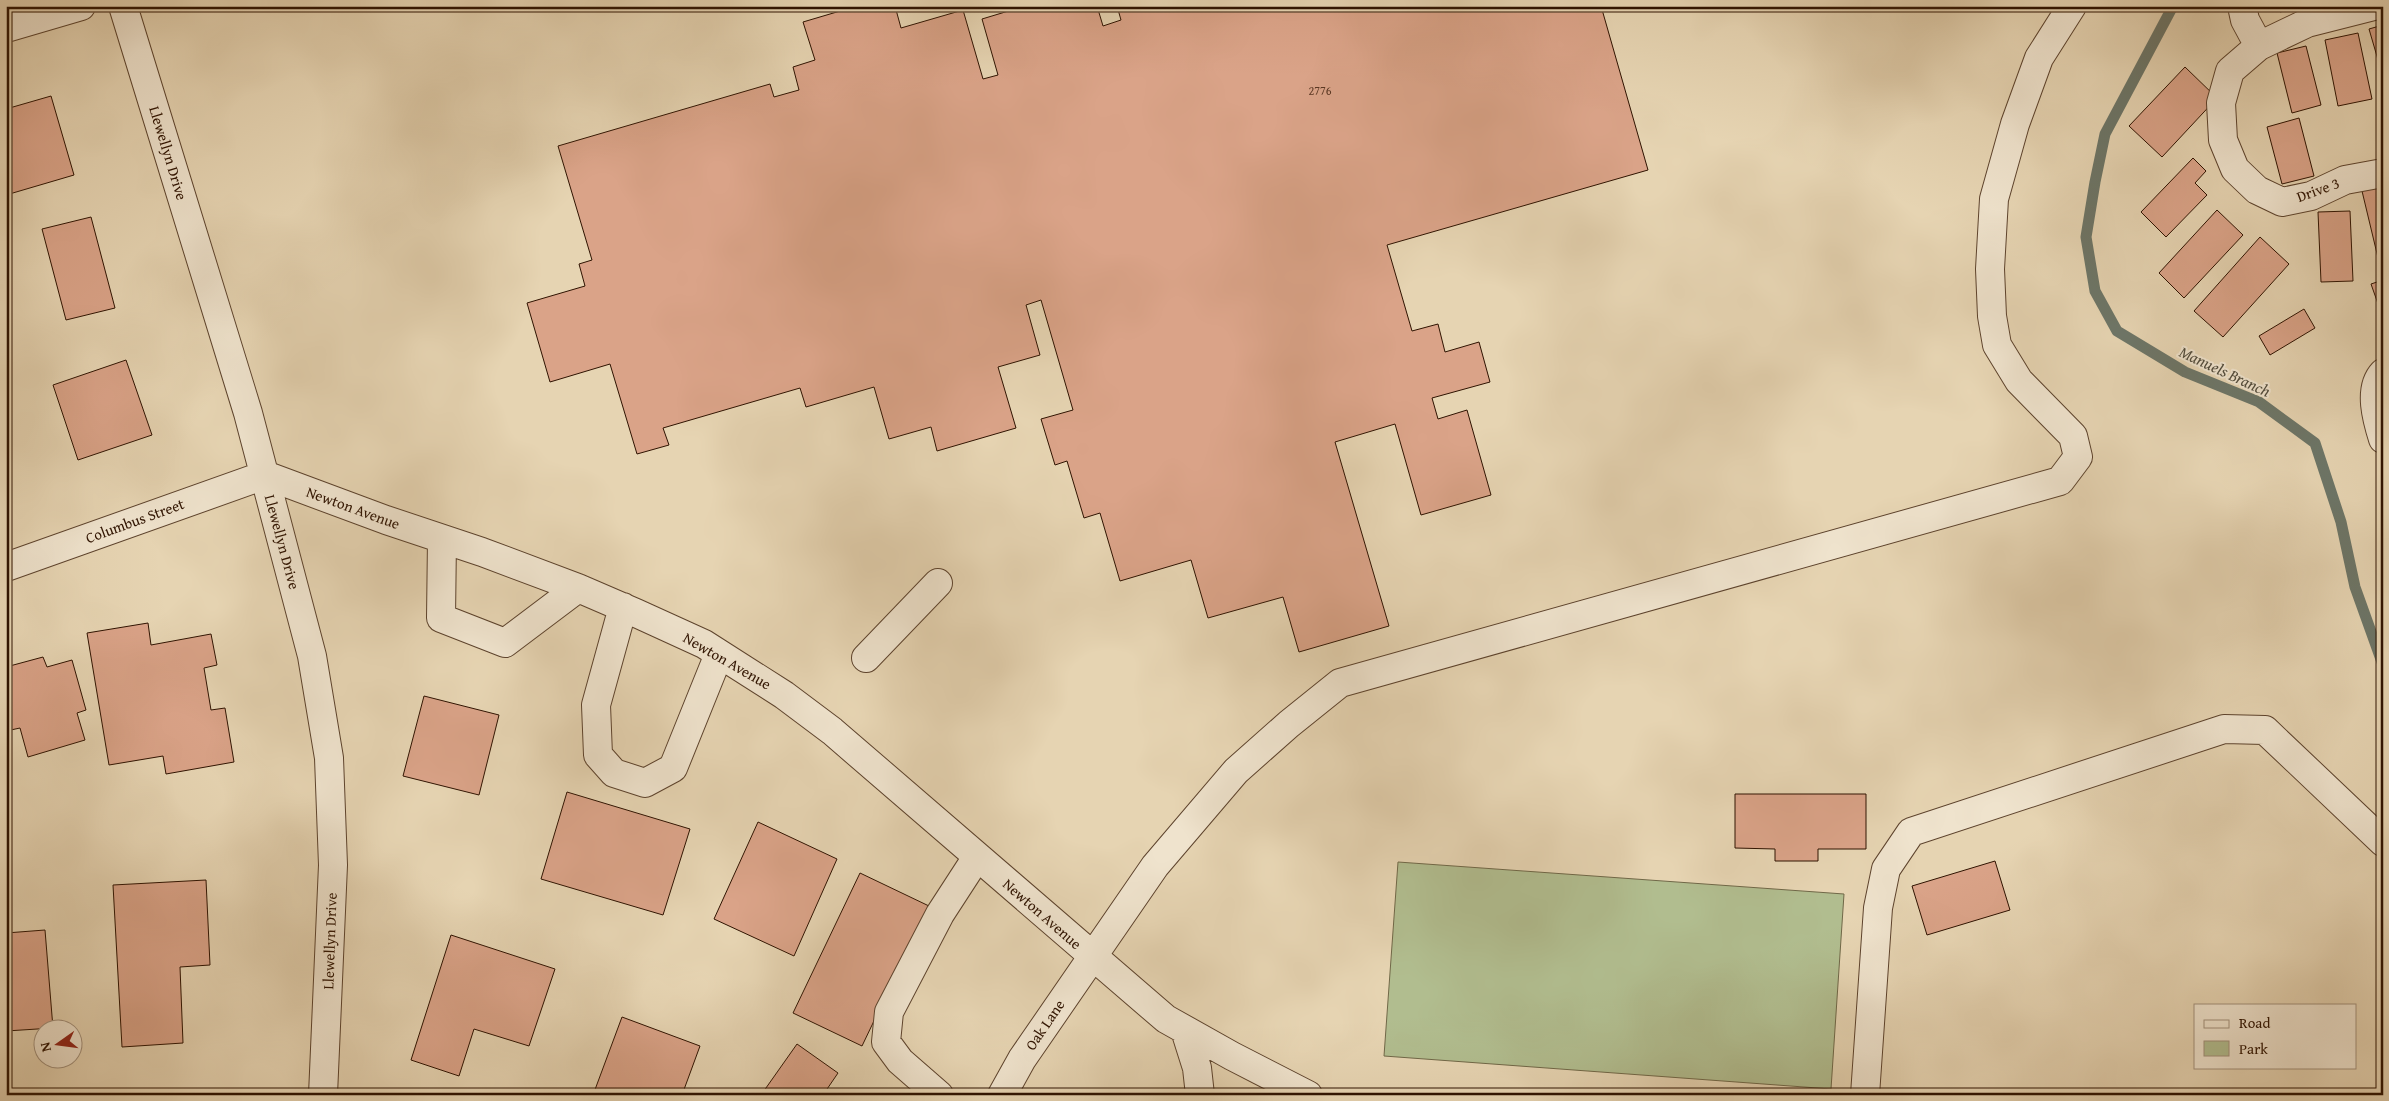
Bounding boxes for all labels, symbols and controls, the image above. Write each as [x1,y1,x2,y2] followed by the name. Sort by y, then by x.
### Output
[1308,82,1332,99] house number: 2776
[144,103,193,202] street label: Llewellyn Drive
[2293,172,2342,207] street label: Drive 3
[2175,339,2275,403] water label: Manuels Branch
[303,481,403,534] street label: Newton Avenue
[260,492,305,592] street label: Llewellyn Drive
[83,493,188,548] street label: Columbus Street
[679,627,775,694] street label: Newton Avenue
[998,873,1086,954] street label: Newton Avenue
[317,892,342,990] street label: Llewellyn Drive
[1020,995,1069,1054] street label: Oak Lane
[2194,1004,2356,1068] legend
[2239,1012,2270,1033] text: Road
[32,1018,82,1068] north arrow
[2239,1038,2268,1059] text: Park
[34,1040,56,1054] text: N

